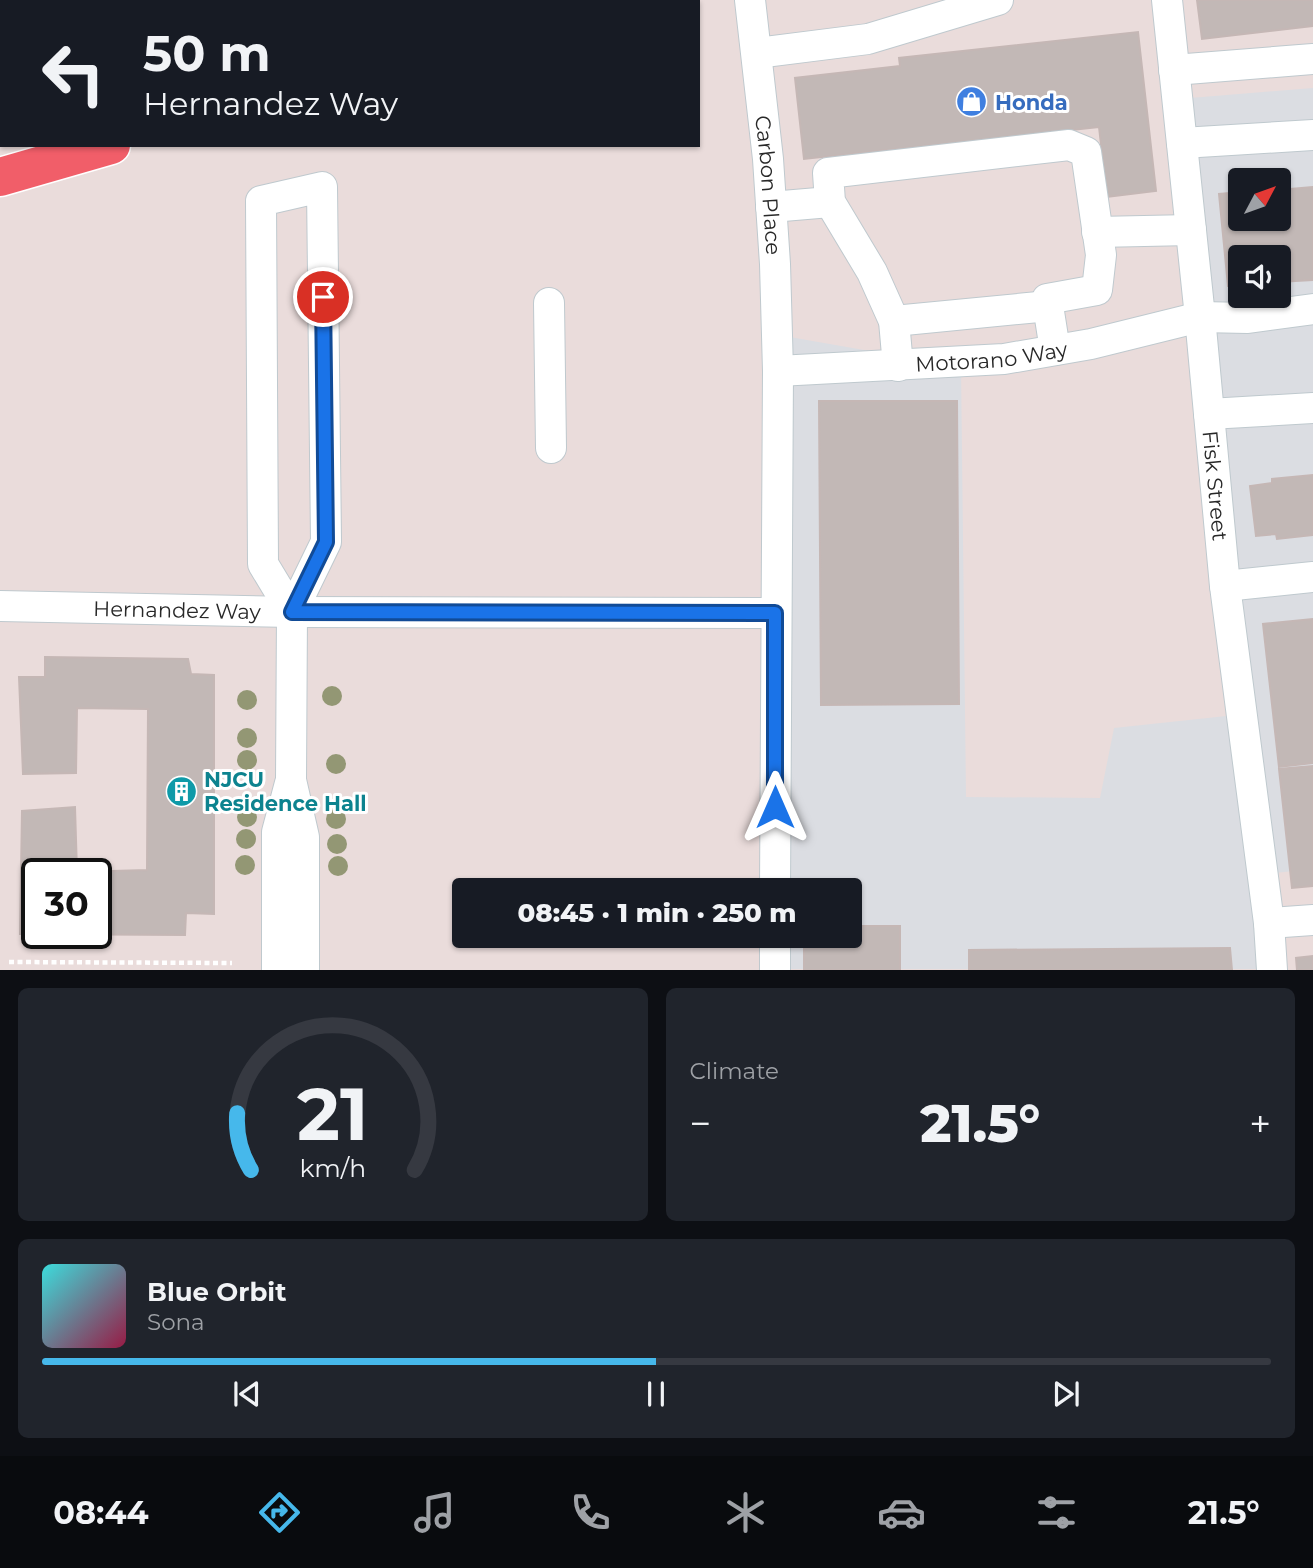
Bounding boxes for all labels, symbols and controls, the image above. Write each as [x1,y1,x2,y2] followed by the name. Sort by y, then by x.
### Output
[143,24,271,83] text: 50 m
[28,28,119,119] icon: left
[143,84,398,123] text: Hernandez Way
[955,85,989,119] shop icon: Honda
[995,90,1068,115] place label: Honda
[751,114,787,256] street label: Carbon Place
[1228,168,1292,231] north arrow
[1228,168,1291,308] map controls
[1228,245,1291,308] button: sound
[293,267,353,327] pin
[304,278,342,316] icon: arrive
[915,336,1070,376] street label: Motorano Way
[1198,429,1233,542] street label: Fisk Street
[93,595,262,624] street label: Hernandez Way
[204,767,367,816] place label: NJCU Residence Hall
[738,770,812,844] position arrow
[164,774,198,808] building icon: NJCU Residence Hall
[21,858,112,949] speed limit sign: 30
[517,897,797,929] text: 08:45 · 1 min · 250 m
[690,1057,779,1085] text: Climate
[297,1071,369,1159] text: 21
[920,1092,1040,1155] text: 21.5°
[690,1100,711,1147] text: −
[1249,1100,1271,1147] text: +
[299,1153,366,1183] text: km/h
[147,1276,286,1308] text: Blue Orbit
[147,1308,205,1336] text: Sona
[228,1375,266,1413] icon: previous
[637,1375,675,1413] icon: pause
[1047,1375,1085,1413] icon: next
[255,1488,304,1537] icon: directions
[410,1488,459,1537] icon: music
[566,1488,615,1537] icon: phone
[721,1488,770,1537] icon: climate
[877,1488,926,1537] icon: car
[1032,1488,1081,1537] icon: filters
[53,1493,149,1532] text: 08:44
[1188,1493,1260,1532] text: 21.5°

